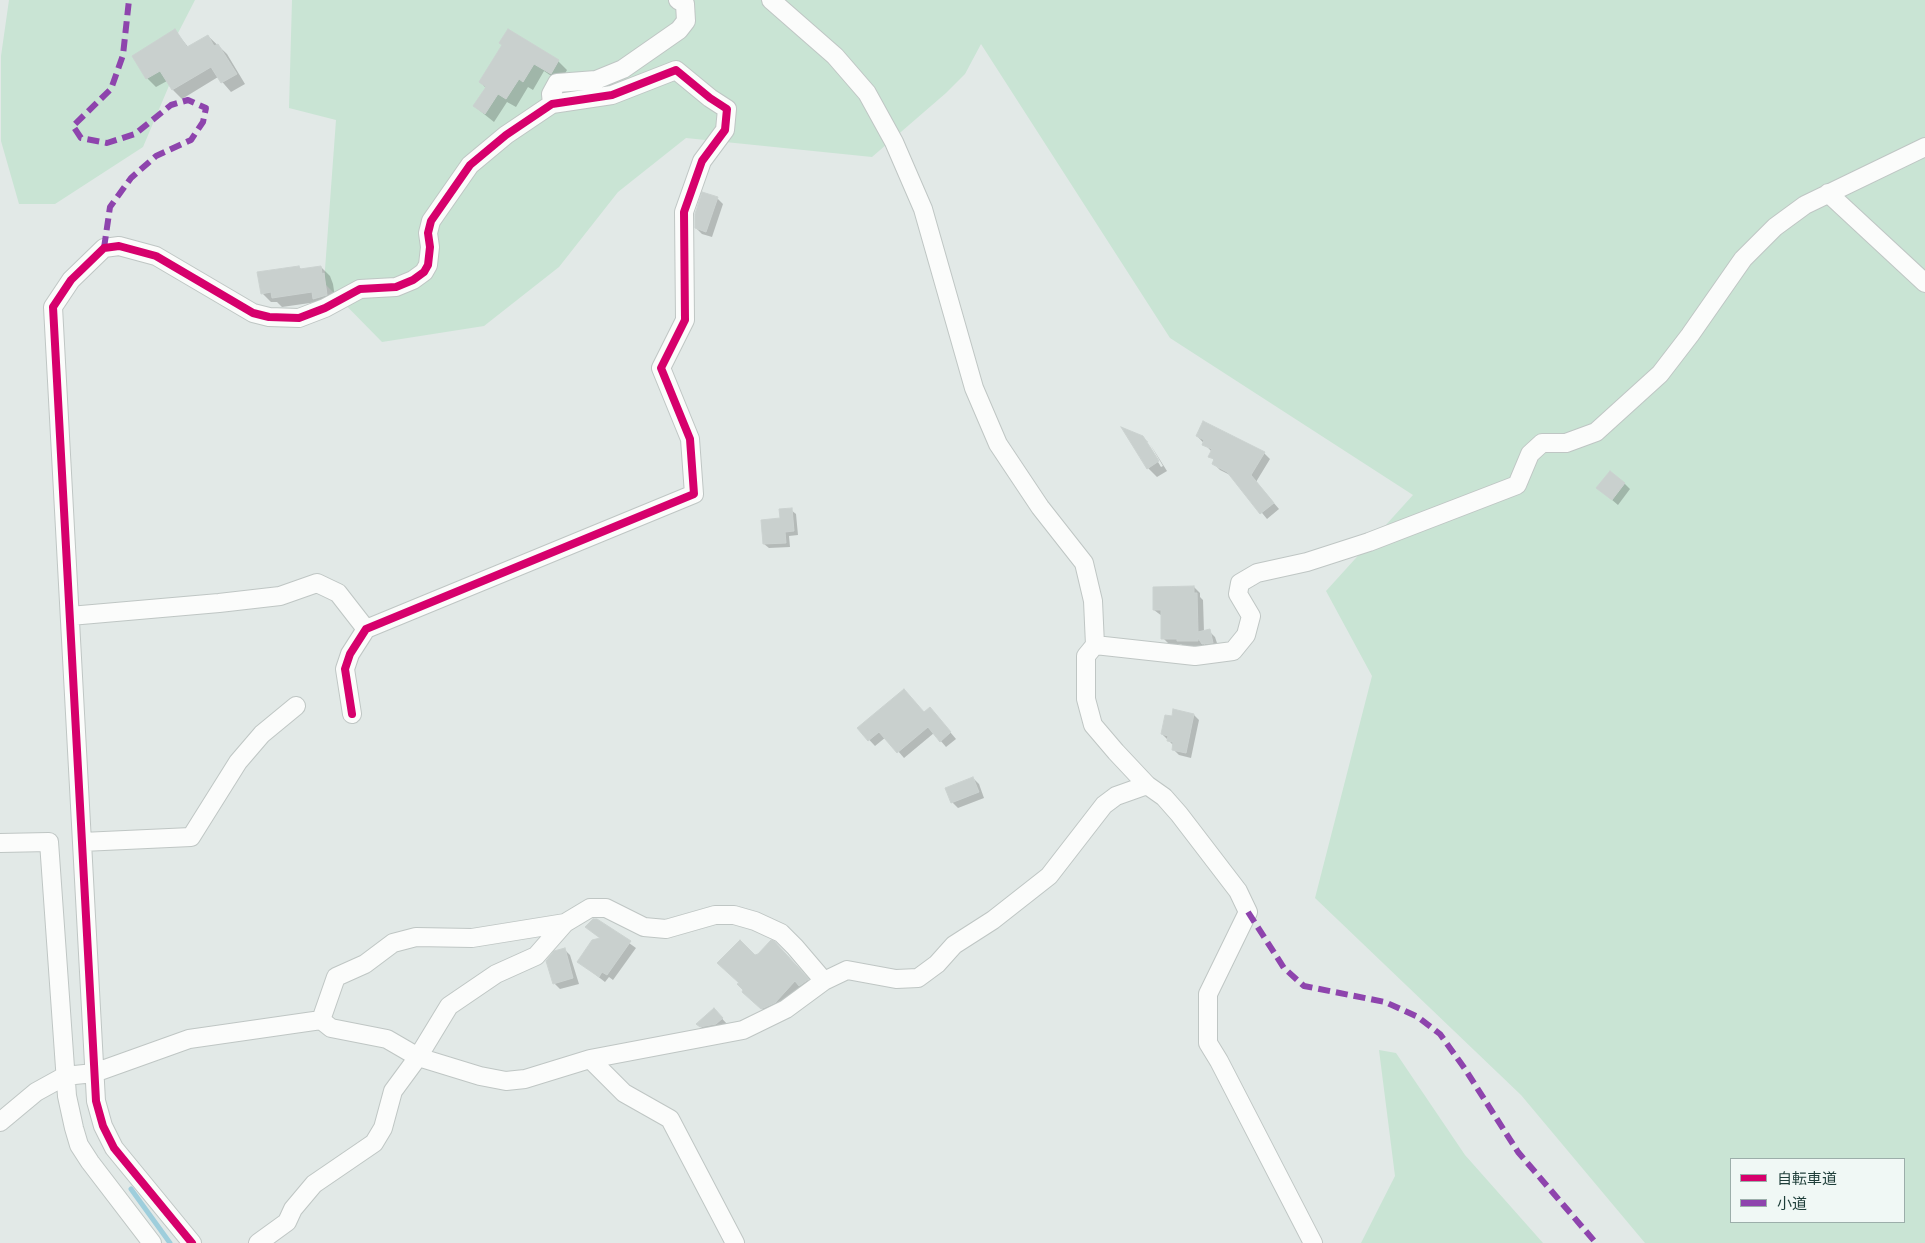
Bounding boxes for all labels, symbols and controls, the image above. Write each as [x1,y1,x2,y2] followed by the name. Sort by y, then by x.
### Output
[1730,1158,1905,1223] legend
[1777,1169,1837,1188] text: 自転車道
[1777,1194,1807,1213] text: 小道

